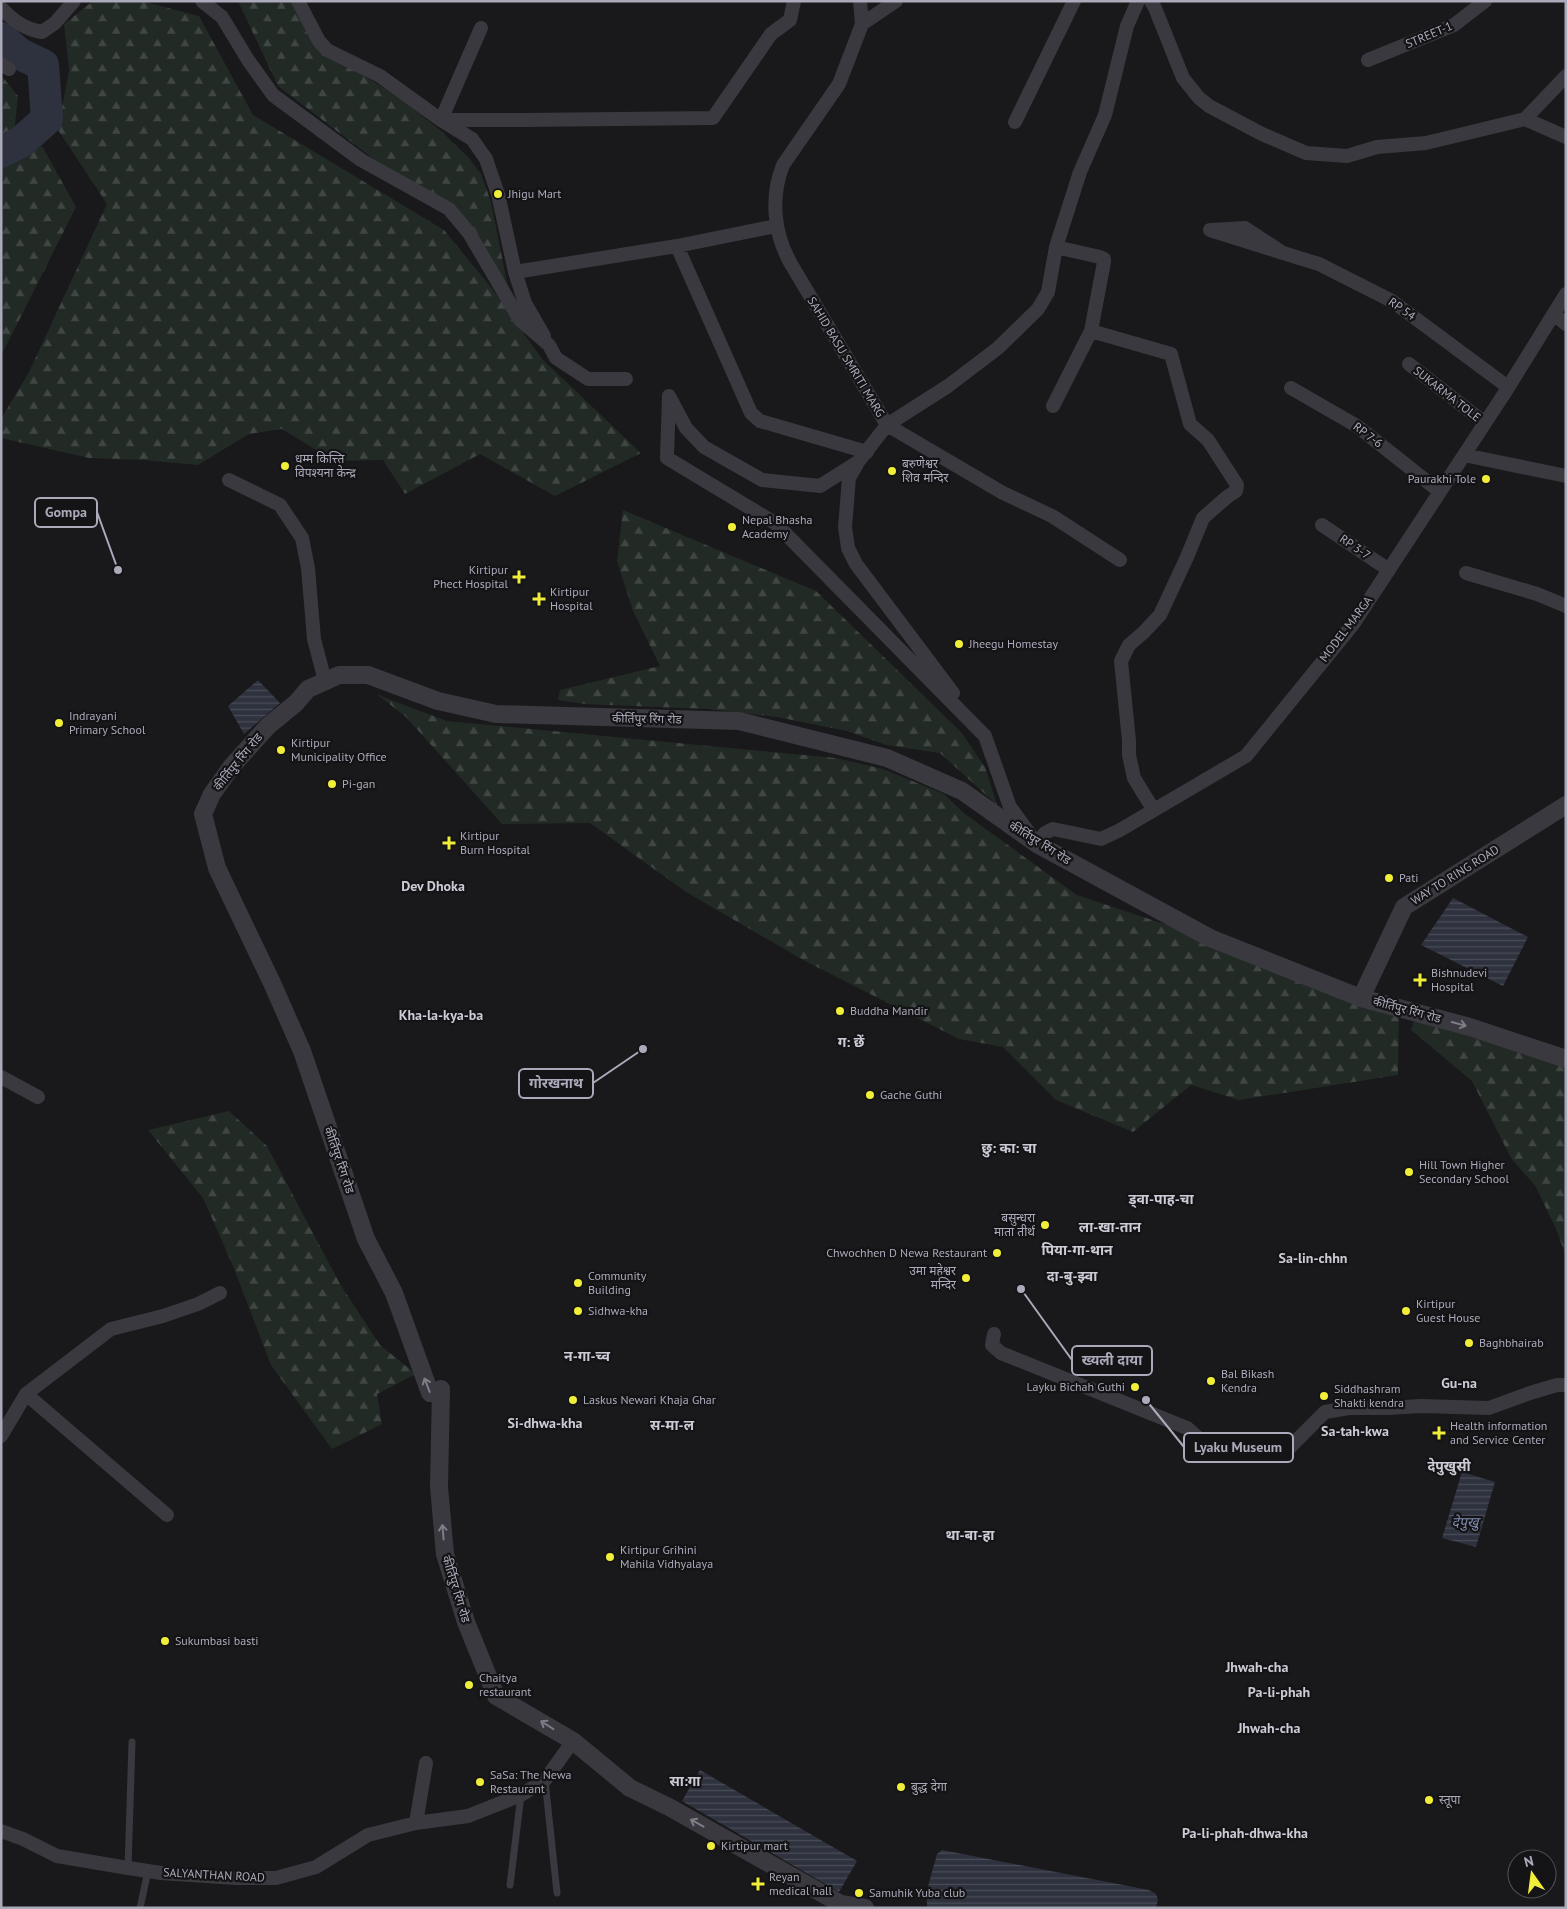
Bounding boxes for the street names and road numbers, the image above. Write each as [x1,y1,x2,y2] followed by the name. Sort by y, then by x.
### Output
[1403,18,1455,51] street label: STREET-1
[805,294,888,420] street label: SAHID BASU SMRITI MARG
[1386,294,1419,324] street label: RP 54
[1411,363,1484,424] street label: SUKARMA TOLE
[1351,419,1386,451] street label: RP 7-6
[1337,531,1374,562] street label: RP 3-7
[1316,593,1375,665] street label: MODEL MARGA
[612,710,683,728] street label: कीर्तिपुर रिंग रोड
[210,729,266,794] street label: कीर्तिपुर रिंग रोड
[1006,818,1074,869] street label: कीर्तिपुर रिंग रोड
[1408,841,1502,908] street label: WAY TO RING ROAD
[1371,993,1443,1027] street label: कीर्तिपुर रिंग रोड
[320,1124,358,1196] street label: कीर्तिपुर रिंग रोड
[438,1553,474,1625] street label: कीर्तिपुर रिंग रोड
[163,1864,265,1885] street label: SALYANTHAN ROAD

